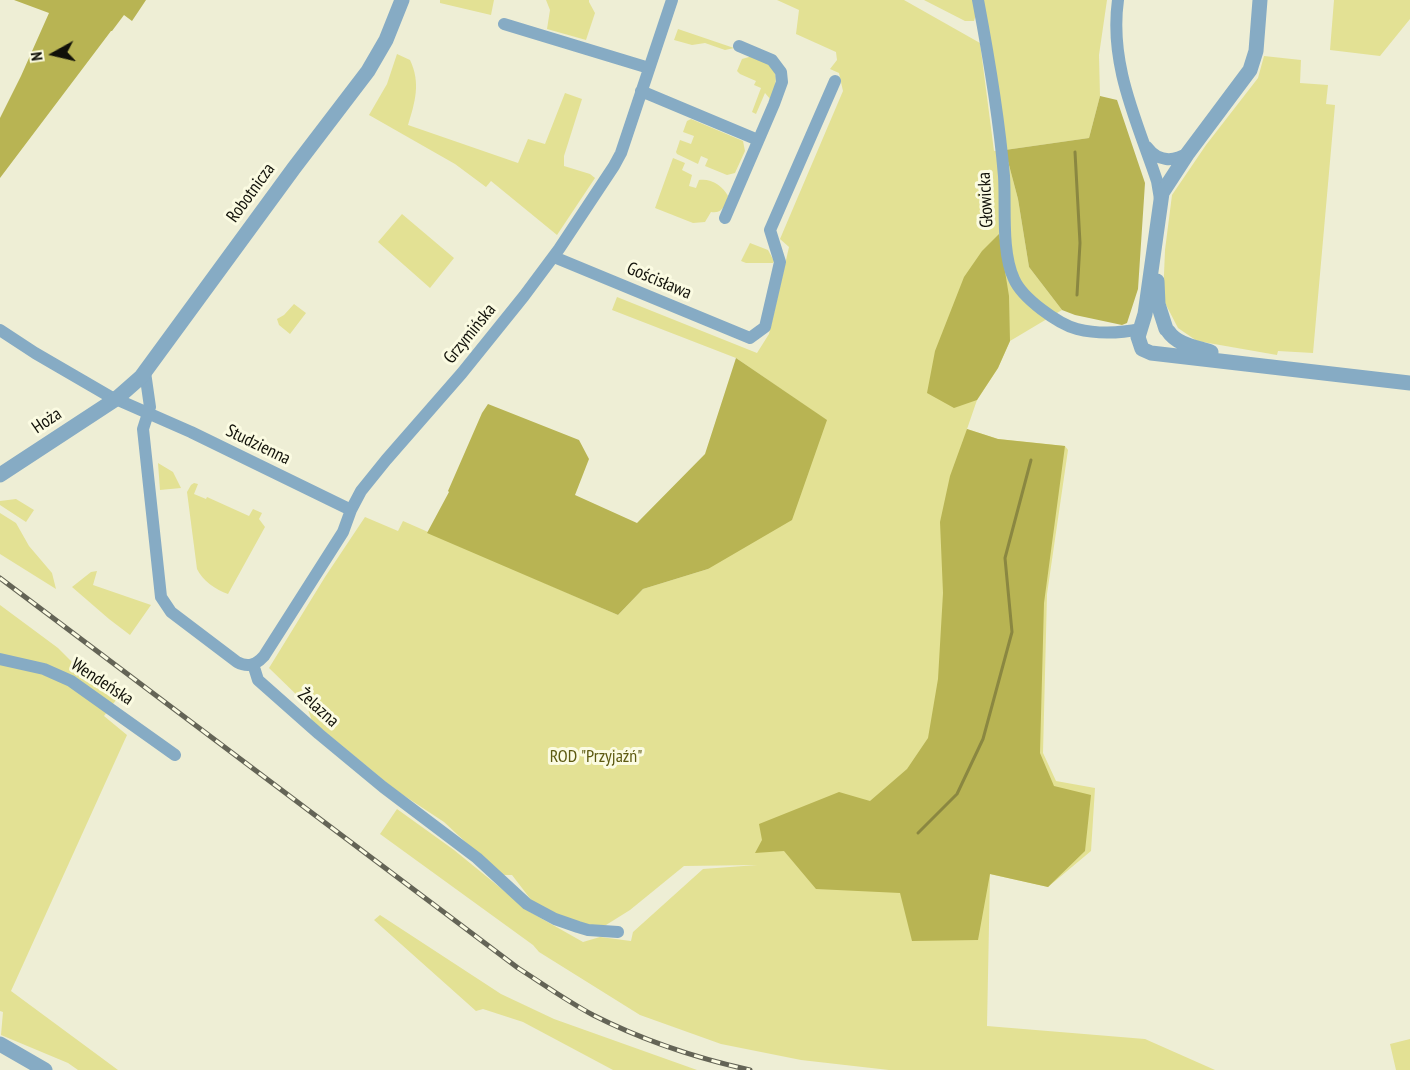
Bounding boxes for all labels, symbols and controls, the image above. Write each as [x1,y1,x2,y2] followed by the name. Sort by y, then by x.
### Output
[24,24,84,84] north arrow
[26,51,47,62] text: N
[222,159,280,227] street label: Robotnicza
[974,172,998,228] street label: Głowicka
[623,258,695,304] street label: Gościsława
[439,300,501,368] street label: Grzymińska
[28,403,66,439] street label: Hoża
[222,420,294,470] street label: Studzienna
[67,654,137,710] street label: Wendeńska
[293,684,343,732] street label: Żelazna
[550,746,642,768] park label: ROD "Przyjaźń"

